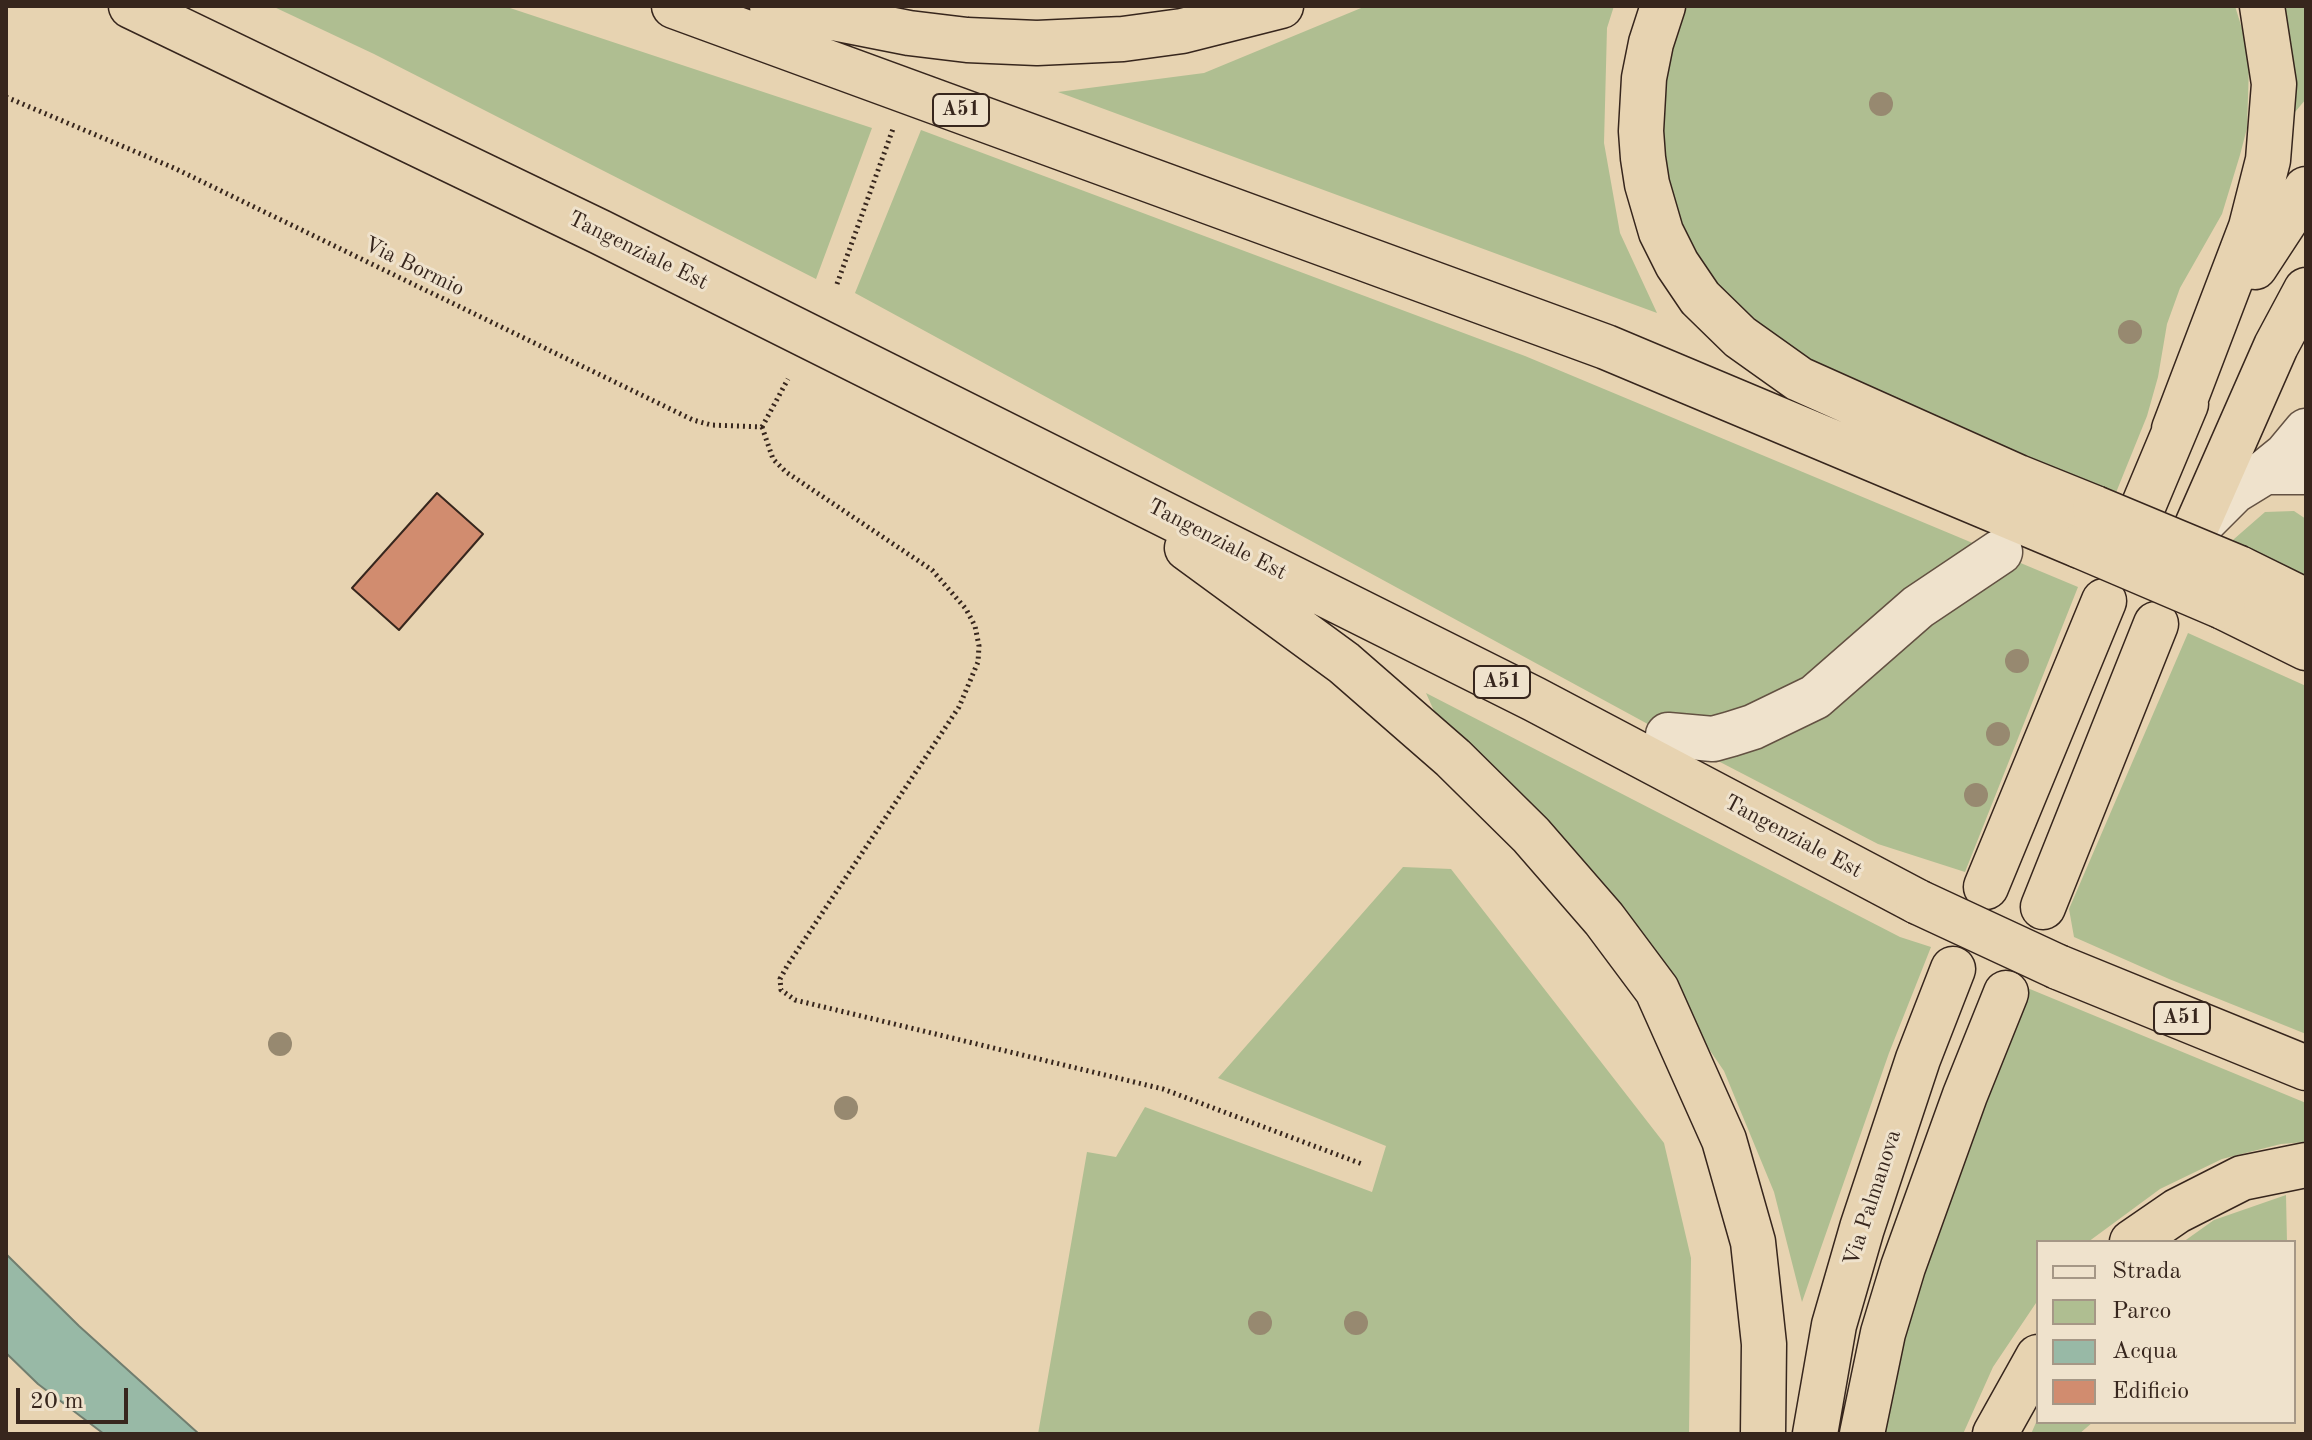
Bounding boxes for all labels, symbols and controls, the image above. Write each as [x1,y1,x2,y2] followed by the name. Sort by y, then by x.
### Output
[933,94,989,126] road number: A51
[564,206,712,296] street label: Tangenziale Est
[359,231,469,303] street label: Via Bormio
[1143,494,1291,586] street label: Tangenziale Est
[1474,666,1530,698] road number: A51
[1720,790,1866,884] street label: Tangenziale Est
[2154,1002,2210,1034] road number: A51
[1839,1126,1907,1270] street label: Via Palmanova
[2036,1240,2296,1424] legend
[2112,1260,2181,1284] text: Strada
[2112,1300,2171,1324] text: Parco
[2112,1340,2178,1364] text: Acqua
[20,1372,132,1422] scale bar
[2112,1380,2189,1404] text: Edificio
[30,1390,84,1414] text: 20 m

